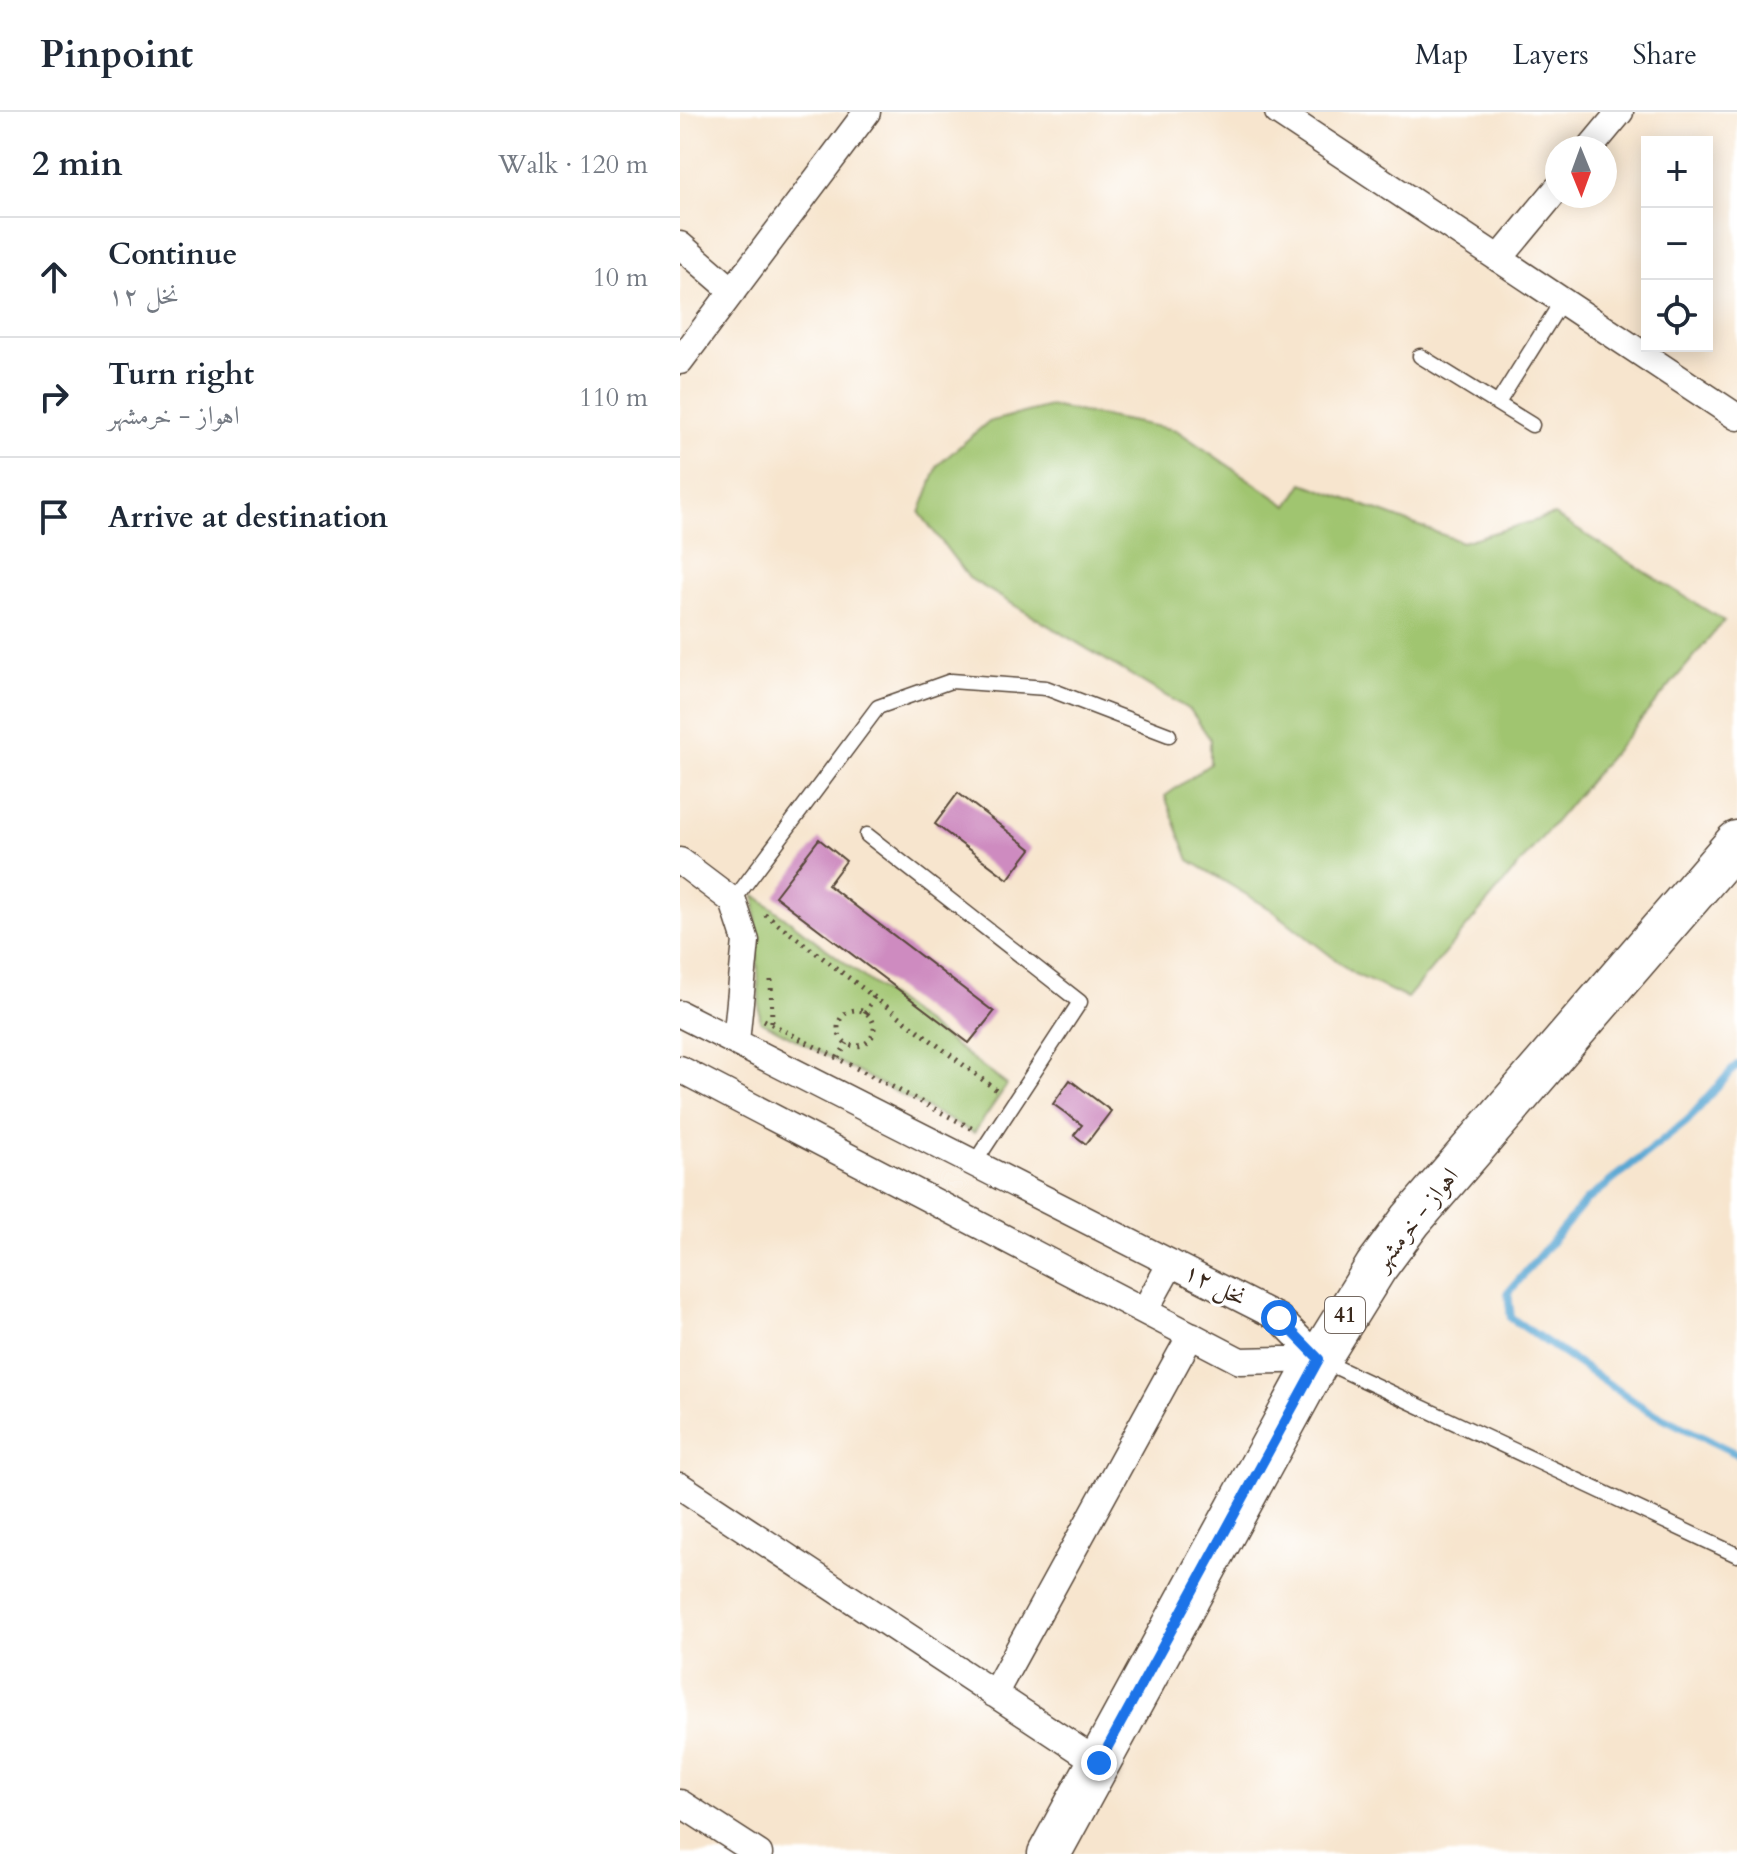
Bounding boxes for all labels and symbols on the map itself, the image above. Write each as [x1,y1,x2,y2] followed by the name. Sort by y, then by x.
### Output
[1545,136,1617,208] north arrow
[1364,1161,1466,1279] street label: اهواز - خرمشهر
[1178,1255,1252,1315] street label: نخل ۱۲
[1325,1297,1365,1333] road number: 41
[1261,1300,1297,1336] route start
[1081,1745,1117,1781] route end

